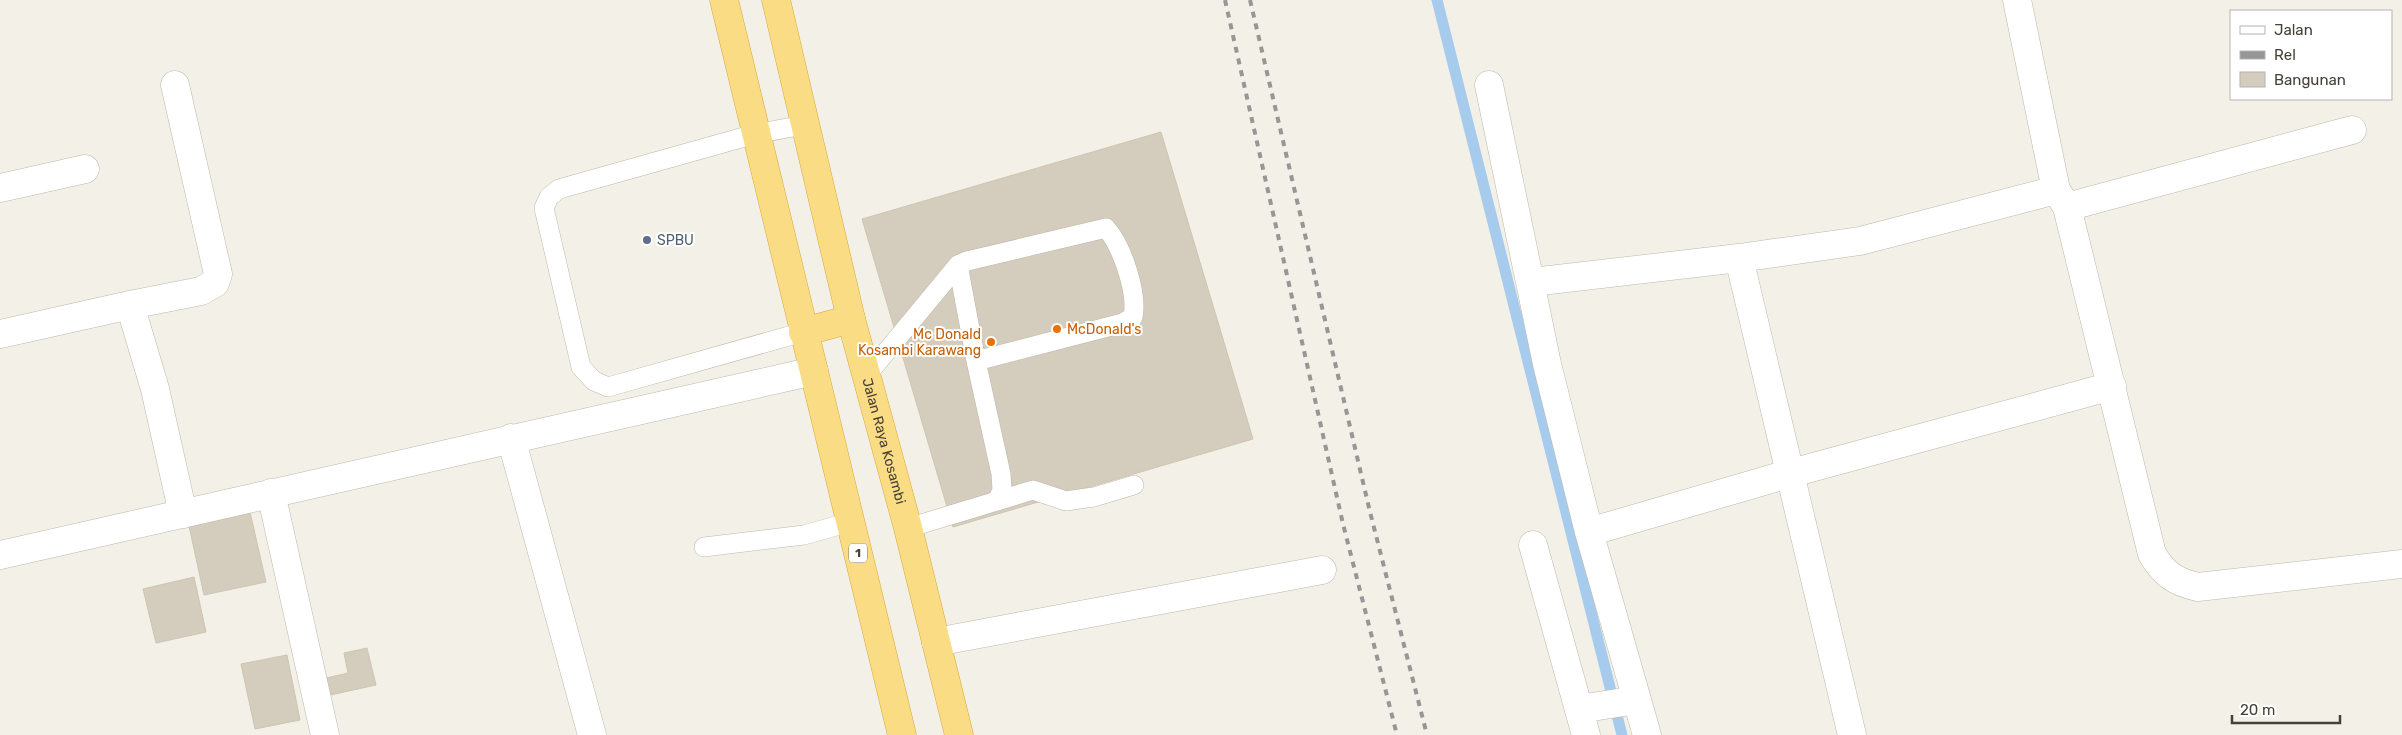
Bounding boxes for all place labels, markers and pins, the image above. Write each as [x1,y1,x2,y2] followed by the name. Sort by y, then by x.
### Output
[657,232,694,249] place label: SPBU
[641,234,653,246] marker: SPBU
[1067,321,1141,338] place label: McDonald's
[1051,323,1063,335] marker: McDonald's
[858,326,981,359] place label: Mc Donald Kosambi Karawang
[985,336,997,348] marker: Mc Donald Kosambi Karawang

